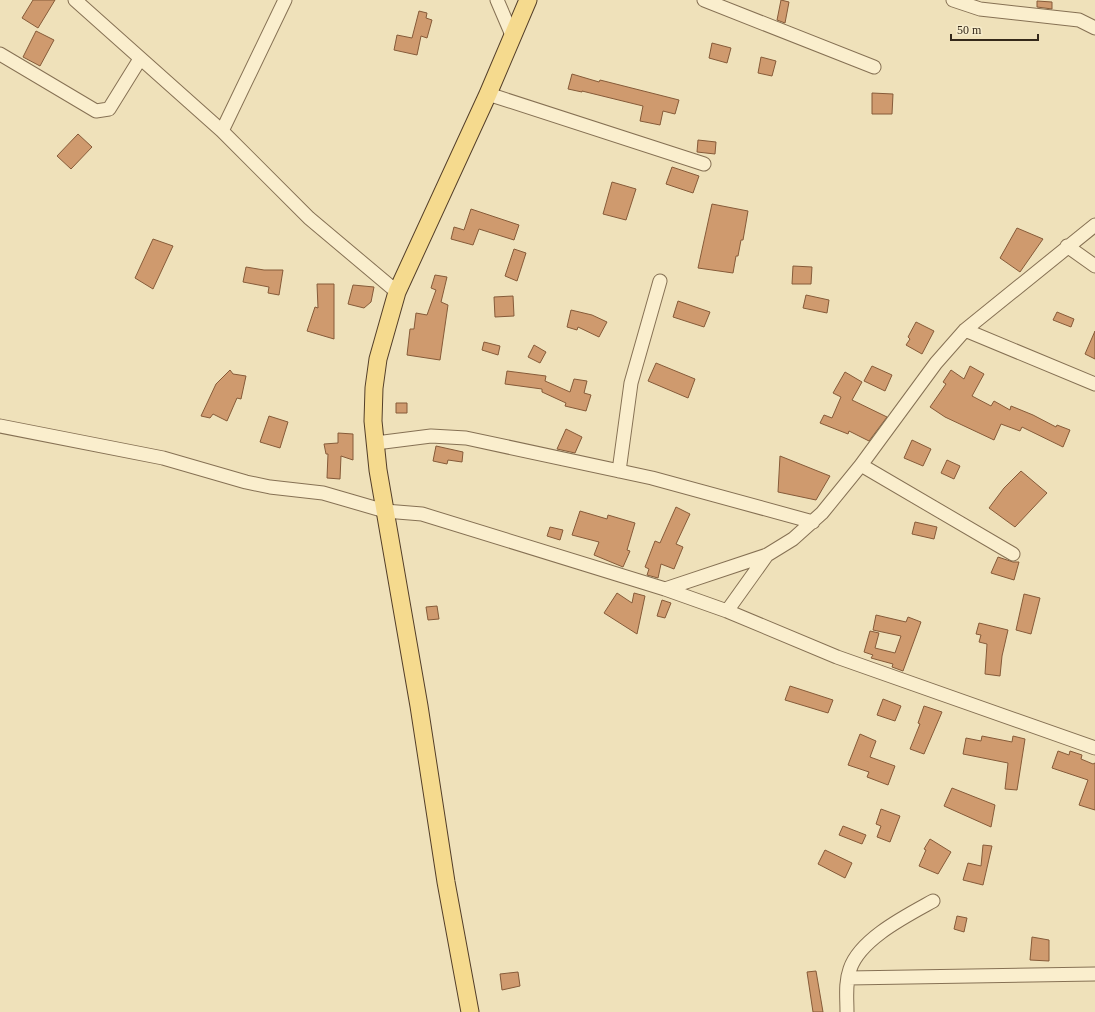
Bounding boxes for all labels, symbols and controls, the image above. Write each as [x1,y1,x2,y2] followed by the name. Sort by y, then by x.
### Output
[951,16,1038,42] scale bar
[957,23,982,37] text: 50 m

